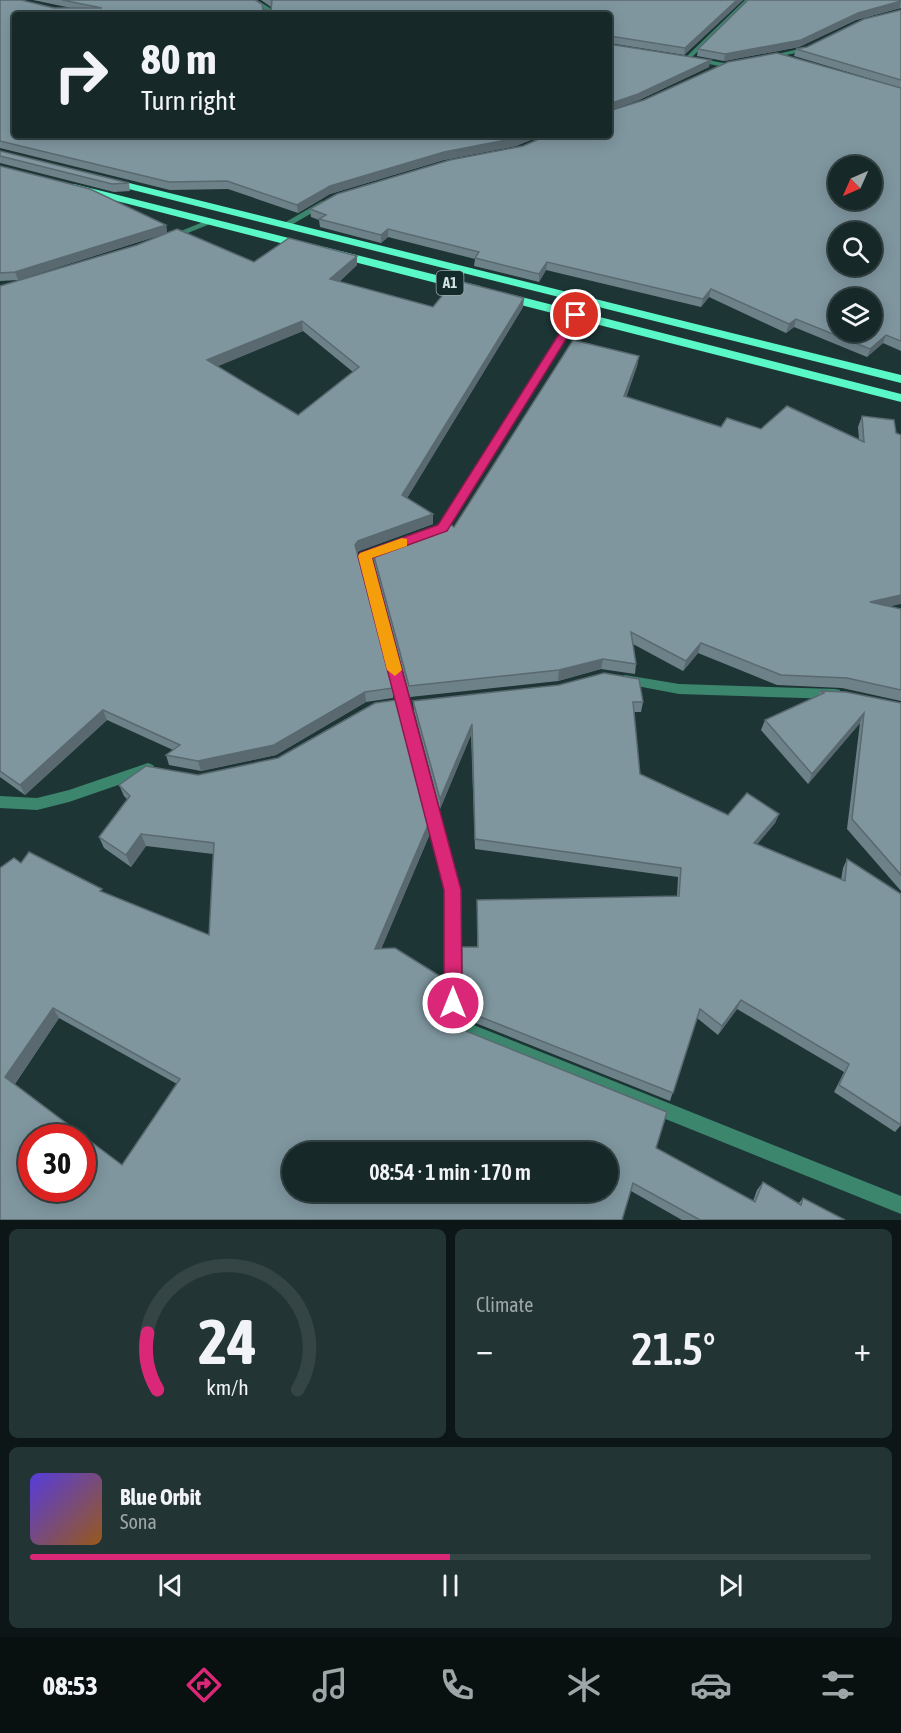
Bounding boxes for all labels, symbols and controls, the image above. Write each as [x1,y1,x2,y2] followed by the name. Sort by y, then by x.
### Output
[141,35,216,83] text: 80 m
[42,36,120,114] icon: right
[141,85,236,116] text: Turn right
[828,156,882,210] north arrow
[828,156,882,342] map controls
[828,222,882,276] button: search
[436,271,464,295] road number: A1
[828,288,882,342] button: layers
[550,289,601,340] pin
[559,298,592,331] icon: arrive
[421,971,485,1035] position arrow
[18,1124,96,1202] speed limit sign: 30
[369,1159,531,1185] text: 08:54 · 1 min · 170 m
[476,1293,533,1316] text: Climate
[198,1306,257,1377] text: 24
[632,1323,715,1375] text: 21.5°
[476,1330,493,1368] text: −
[854,1330,871,1368] text: +
[206,1376,249,1401] text: km/h
[120,1484,201,1510] text: Blue Orbit
[120,1510,157,1533] text: Sona
[154,1569,187,1602] icon: previous
[434,1569,467,1602] icon: pause
[714,1569,747,1602] icon: next
[183,1664,225,1706] icon: directions
[309,1664,351,1706] icon: music
[436,1664,478,1706] icon: phone
[563,1664,605,1706] icon: climate
[690,1664,732,1706] icon: car
[817,1664,859,1706] icon: filters
[42,1670,98,1701] text: 08:53

